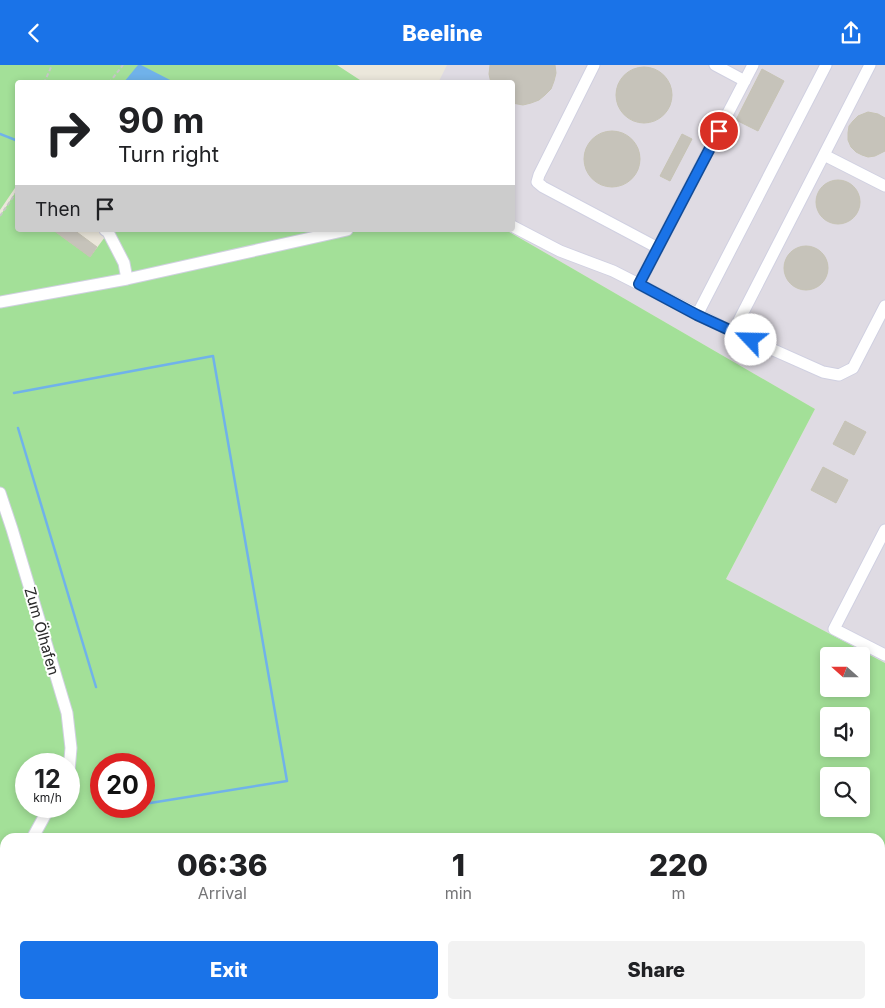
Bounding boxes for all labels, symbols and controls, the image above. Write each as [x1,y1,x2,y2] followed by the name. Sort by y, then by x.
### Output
[20,19,48,47] icon: back
[837,19,865,47] icon: share
[402,20,483,46] text: Beeline
[118,99,205,141] text: 90 m
[35,100,100,165] icon: right
[698,110,740,152] pin
[705,117,733,145] icon: arrive
[118,141,219,167] text: Turn right
[91,195,119,223] icon: arrive
[35,198,81,221] text: Then
[724,313,776,365] position arrow
[20,585,64,677] street label: Zum Ölhafen
[820,647,870,697] north arrow
[820,647,870,817] map controls
[820,707,870,757] button: sound
[90,753,155,818] speed limit sign: 20
[34,764,61,794] text: 12
[820,767,870,817] button: search
[33,790,62,805] text: km/h
[177,847,268,883] text: 06:36
[452,847,465,883] text: 1
[649,847,708,883] text: 220
[198,883,247,903] text: Arrival
[445,883,472,903] text: min
[671,883,686,903] text: m
[20,941,438,999] button: Exit
[448,941,865,999] button: Share

